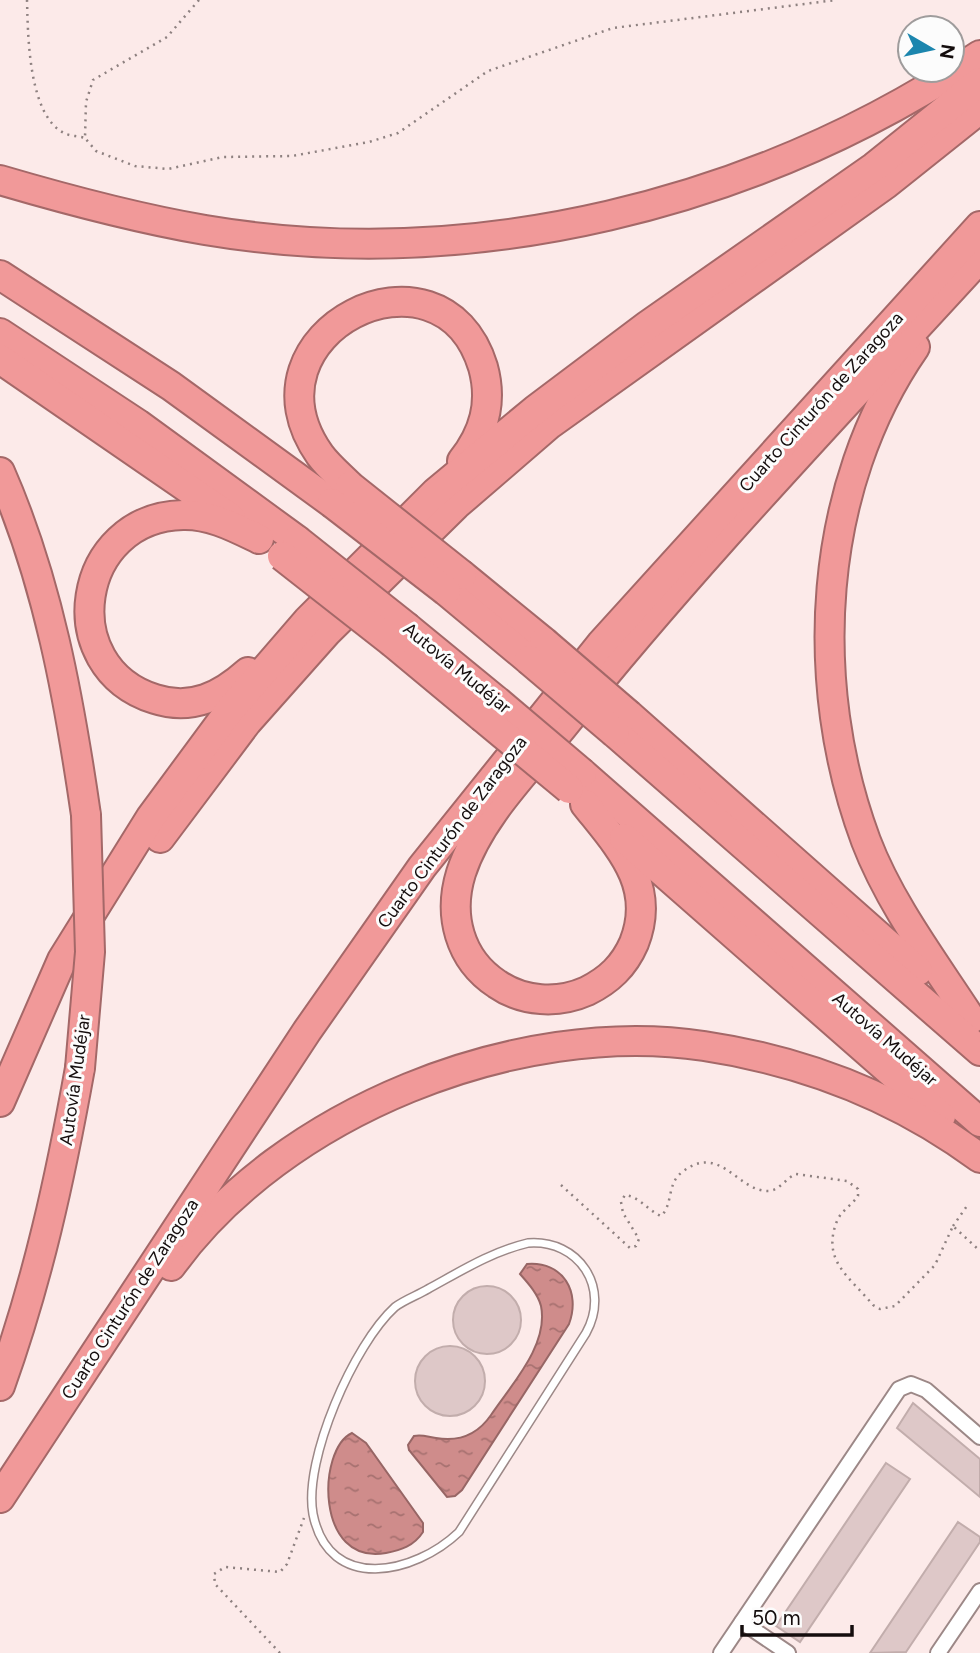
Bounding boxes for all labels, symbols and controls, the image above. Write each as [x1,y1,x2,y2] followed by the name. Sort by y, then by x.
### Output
[896,14,966,84] north arrow
[935,43,960,61] text: N
[734,307,908,497] street label: Cuarto Cinturón de Zaragoza
[399,618,515,718] street label: Autovía Mudéjar
[373,732,531,932] street label: Cuarto Cinturón de Zaragoza
[828,987,942,1091] street label: Autovía Mudéjar
[55,1013,95,1147] street label: Autovía Mudéjar
[57,1195,203,1403] street label: Cuarto Cinturón de Zaragoza
[742,1594,852,1638] scale bar
[752,1605,801,1630] text: 50 m

